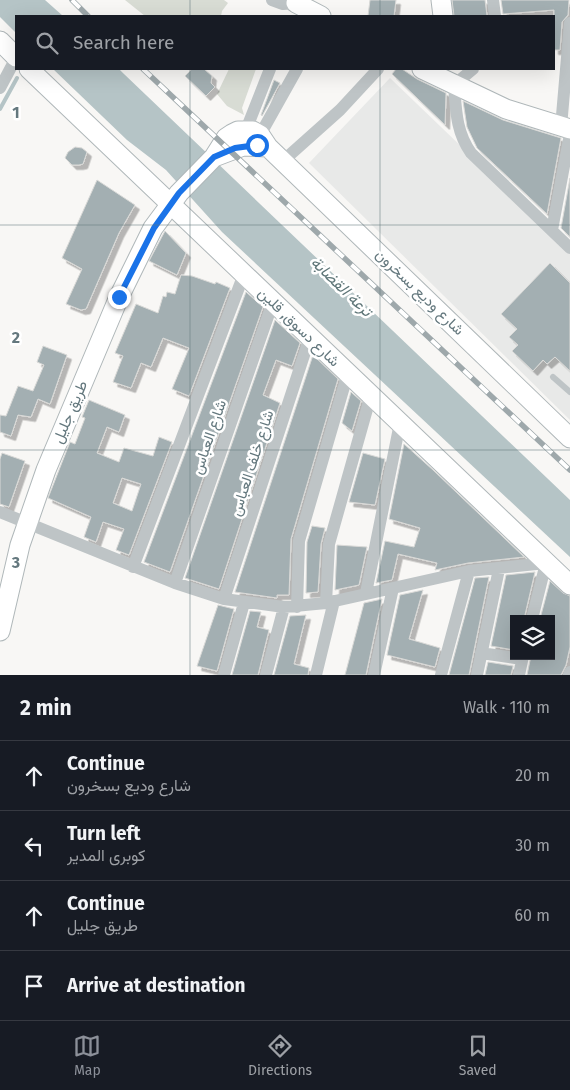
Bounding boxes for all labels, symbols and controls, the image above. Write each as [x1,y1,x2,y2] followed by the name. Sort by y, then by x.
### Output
[15,15,555,70] search box
[33,29,61,57] icon: search
[73,31,174,54] text: Search here
[12,103,20,122] text: 1
[246,134,269,157] route start
[371,245,468,340] street label: شارع وديع بسخرون
[306,252,378,322] water label: ترعة القضابة
[253,284,344,372] street label: شارع دسوق, قلين
[108,286,131,309] route end
[12,328,20,347] text: 2
[49,378,92,447] street label: طريق جليل
[188,397,232,477] street label: شارع العباس
[226,408,280,519] street label: شارع خلف العباس
[11,553,20,572] text: 3
[510,615,555,660] map controls
[510,615,555,660] button: layers
[20,695,72,721] text: 2 min
[463,698,550,717] text: Walk · 110 m
[67,752,145,775] text: Continue
[20,762,48,790] icon: ahead
[515,766,550,785] text: 20 m
[67,776,191,795] text: شارع وديع بسخرون
[67,822,141,845] text: Turn left
[20,832,48,860] icon: left
[515,836,550,855] text: 30 m
[67,846,145,865] text: كوبرى المدير
[67,892,145,915] text: Continue
[20,902,48,930] icon: ahead
[515,906,550,925] text: 60 m
[67,916,138,935] text: طريق جليل
[20,972,48,1000] icon: arrive
[67,974,246,997] text: Arrive at destination
[73,1032,101,1079] tab: Map
[248,1032,312,1079] tab: Directions
[459,1032,497,1079] tab: Saved

